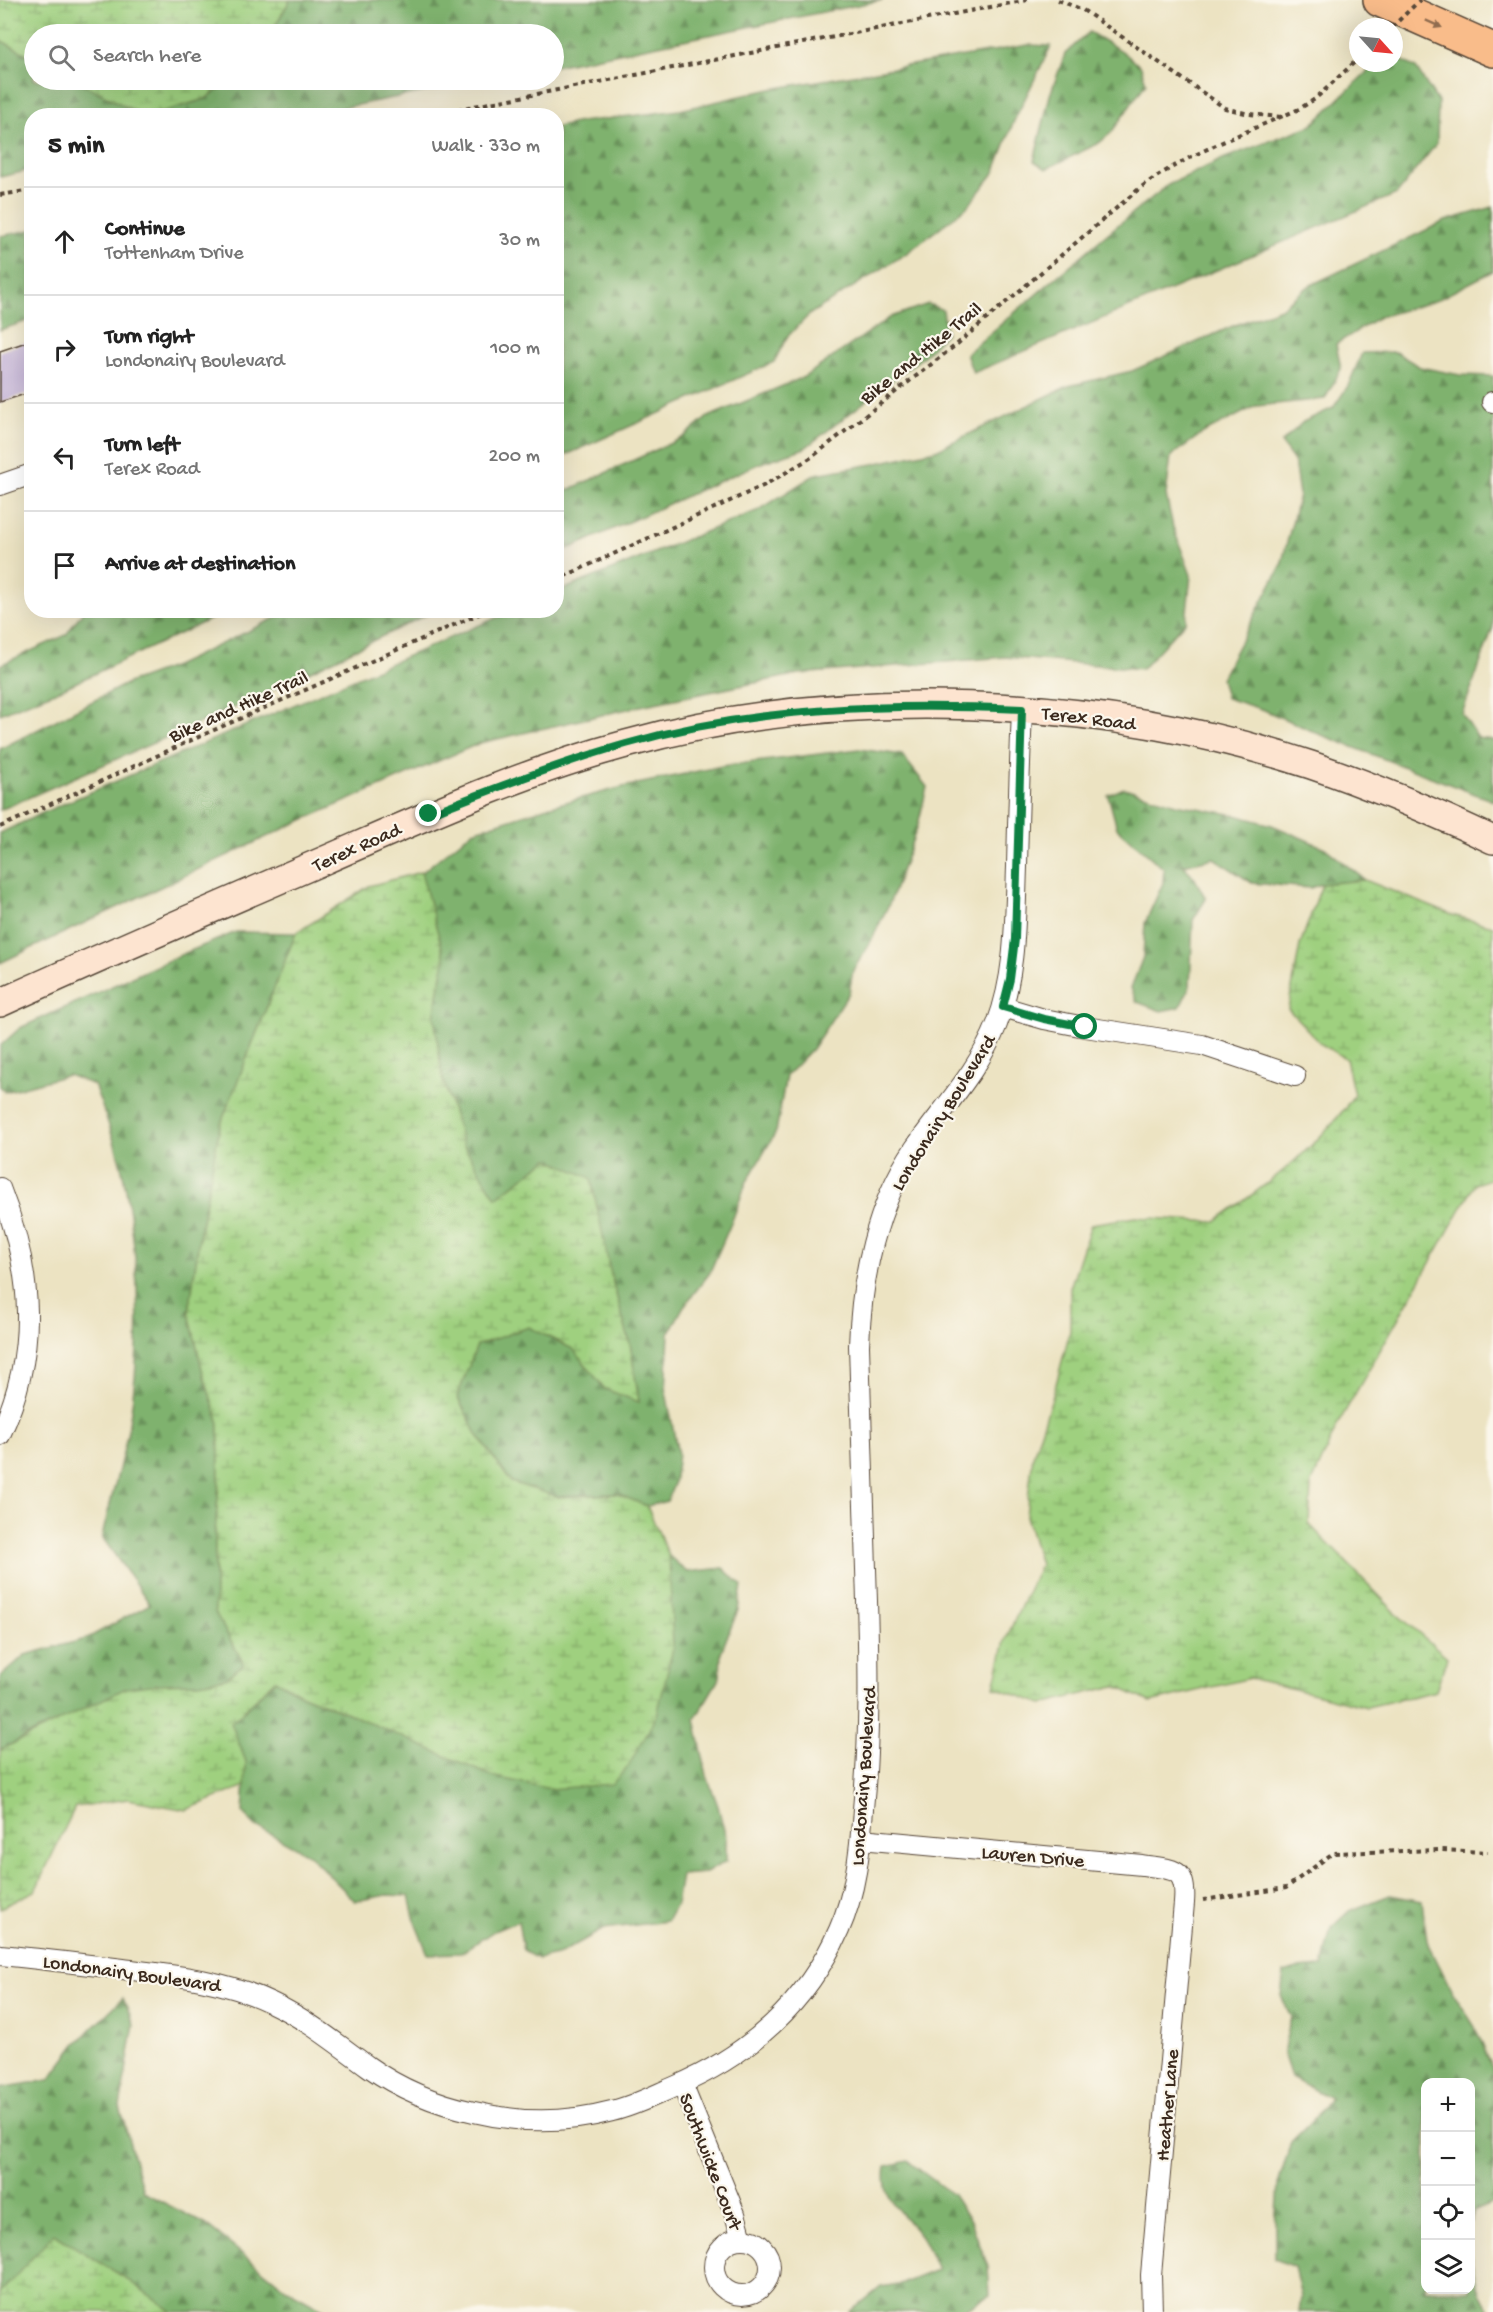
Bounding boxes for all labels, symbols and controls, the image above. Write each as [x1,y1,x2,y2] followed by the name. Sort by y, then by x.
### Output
[1349,18,1403,72] north arrow
[1425,19,1442,28] one-way arrow
[24,24,564,90] search box
[45,41,78,74] icon: search
[93,44,201,70] text: Search here
[48,132,104,163] text: 5 min
[432,136,540,159] text: Walk · 330 m
[105,217,185,243] text: Continue
[48,225,81,258] icon: ahead
[499,230,540,253] text: 30 m
[105,243,244,266] text: Tottenham Drive
[856,299,988,411] street label: Bike and Hike Trail
[105,325,193,351] text: Turn right
[48,333,81,366] icon: right
[490,338,540,361] text: 100 m
[105,351,284,374] text: Londonairy Boulevard
[105,433,179,459] text: Turn left
[48,441,81,474] icon: left
[489,446,540,469] text: 200 m
[105,459,199,482] text: Terex Road
[48,549,81,582] icon: arrive
[105,552,295,578] text: Arrive at destination
[165,667,313,750] street label: Bike and Hike Trail
[1039,703,1139,738] street label: Terex Road
[415,800,441,826] route end
[309,819,407,879] street label: Terex Road
[1071,1013,1097,1039] route start
[888,1030,1003,1196] street label: Londonairy Boulevard
[848,1684,883,1867] street label: Londonairy Boulevard
[980,1843,1086,1874] street label: Lauren Drive
[41,1952,224,2000] street label: Londonairy Boulevard
[1153,2048,1186,2162] street label: Heather Lane
[1421,2078,1475,2294] map controls
[1421,2078,1475,2132] button: +
[672,2091,746,2235] street label: Southwicke Court
[1421,2132,1475,2186] button: −
[1421,2186,1475,2240] button: locate
[1421,2240,1475,2294] button: layers

